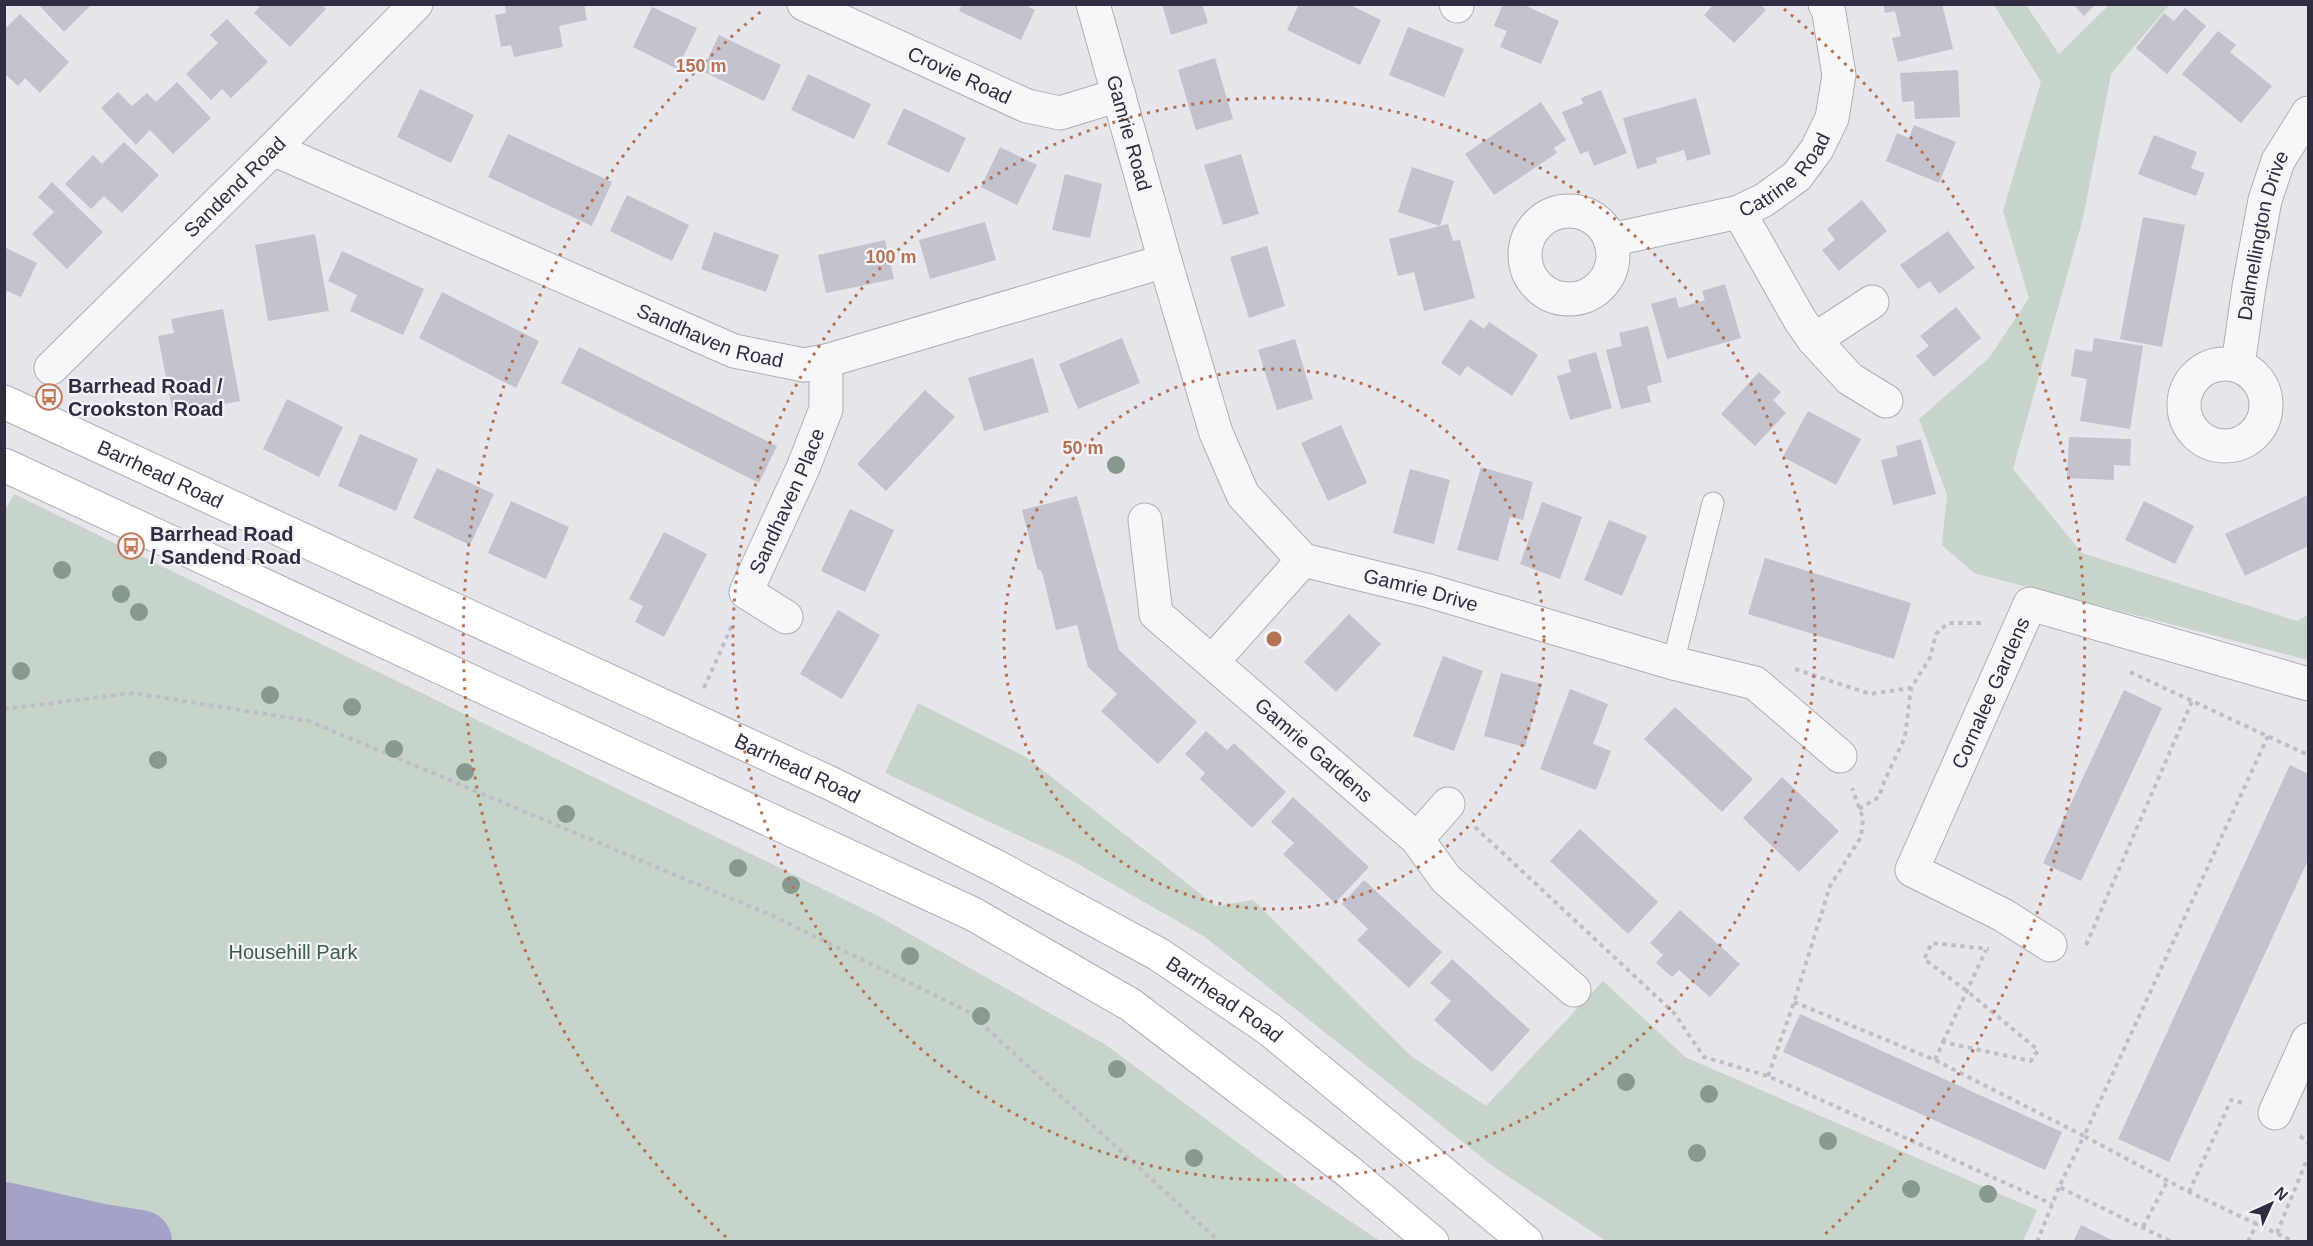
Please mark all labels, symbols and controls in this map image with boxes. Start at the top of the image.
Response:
street label: Crovie Road [904,42,1015,108]
text: 150 m [675,56,727,76]
street label: Gamrie Road [1103,73,1156,193]
street label: Catrine Road [1735,129,1834,221]
street label: Sandend Road [179,132,290,242]
street label: Dalmellington Drive [2233,146,2293,322]
text: 100 m [865,247,917,267]
street label: Sandhaven Road [634,299,785,372]
place label: Barrhead Road / Crookston Road [68,375,224,420]
bus stop icon: Barrhead Road / Crookston Road [34,382,64,412]
street label: Sandhaven Place [745,425,828,577]
street label: Barrhead Road [94,436,226,512]
text: 50 m [1062,438,1104,458]
place label: Barrhead Road / Sandend Road [150,523,301,568]
bus stop icon: Barrhead Road / Sandend Road [116,531,146,561]
street label: Gamrie Drive [1361,564,1481,616]
street label: Cornalee Gardens [1947,614,2034,772]
centre of rings [1264,629,1284,649]
street label: Gamrie Gardens [1251,693,1377,807]
street label: Barrhead Road [731,730,864,807]
park label: Househill Park [229,941,358,963]
street label: Barrhead Road [1162,952,1287,1047]
north arrow [2241,1174,2301,1234]
text: N [2271,1184,2291,1204]

